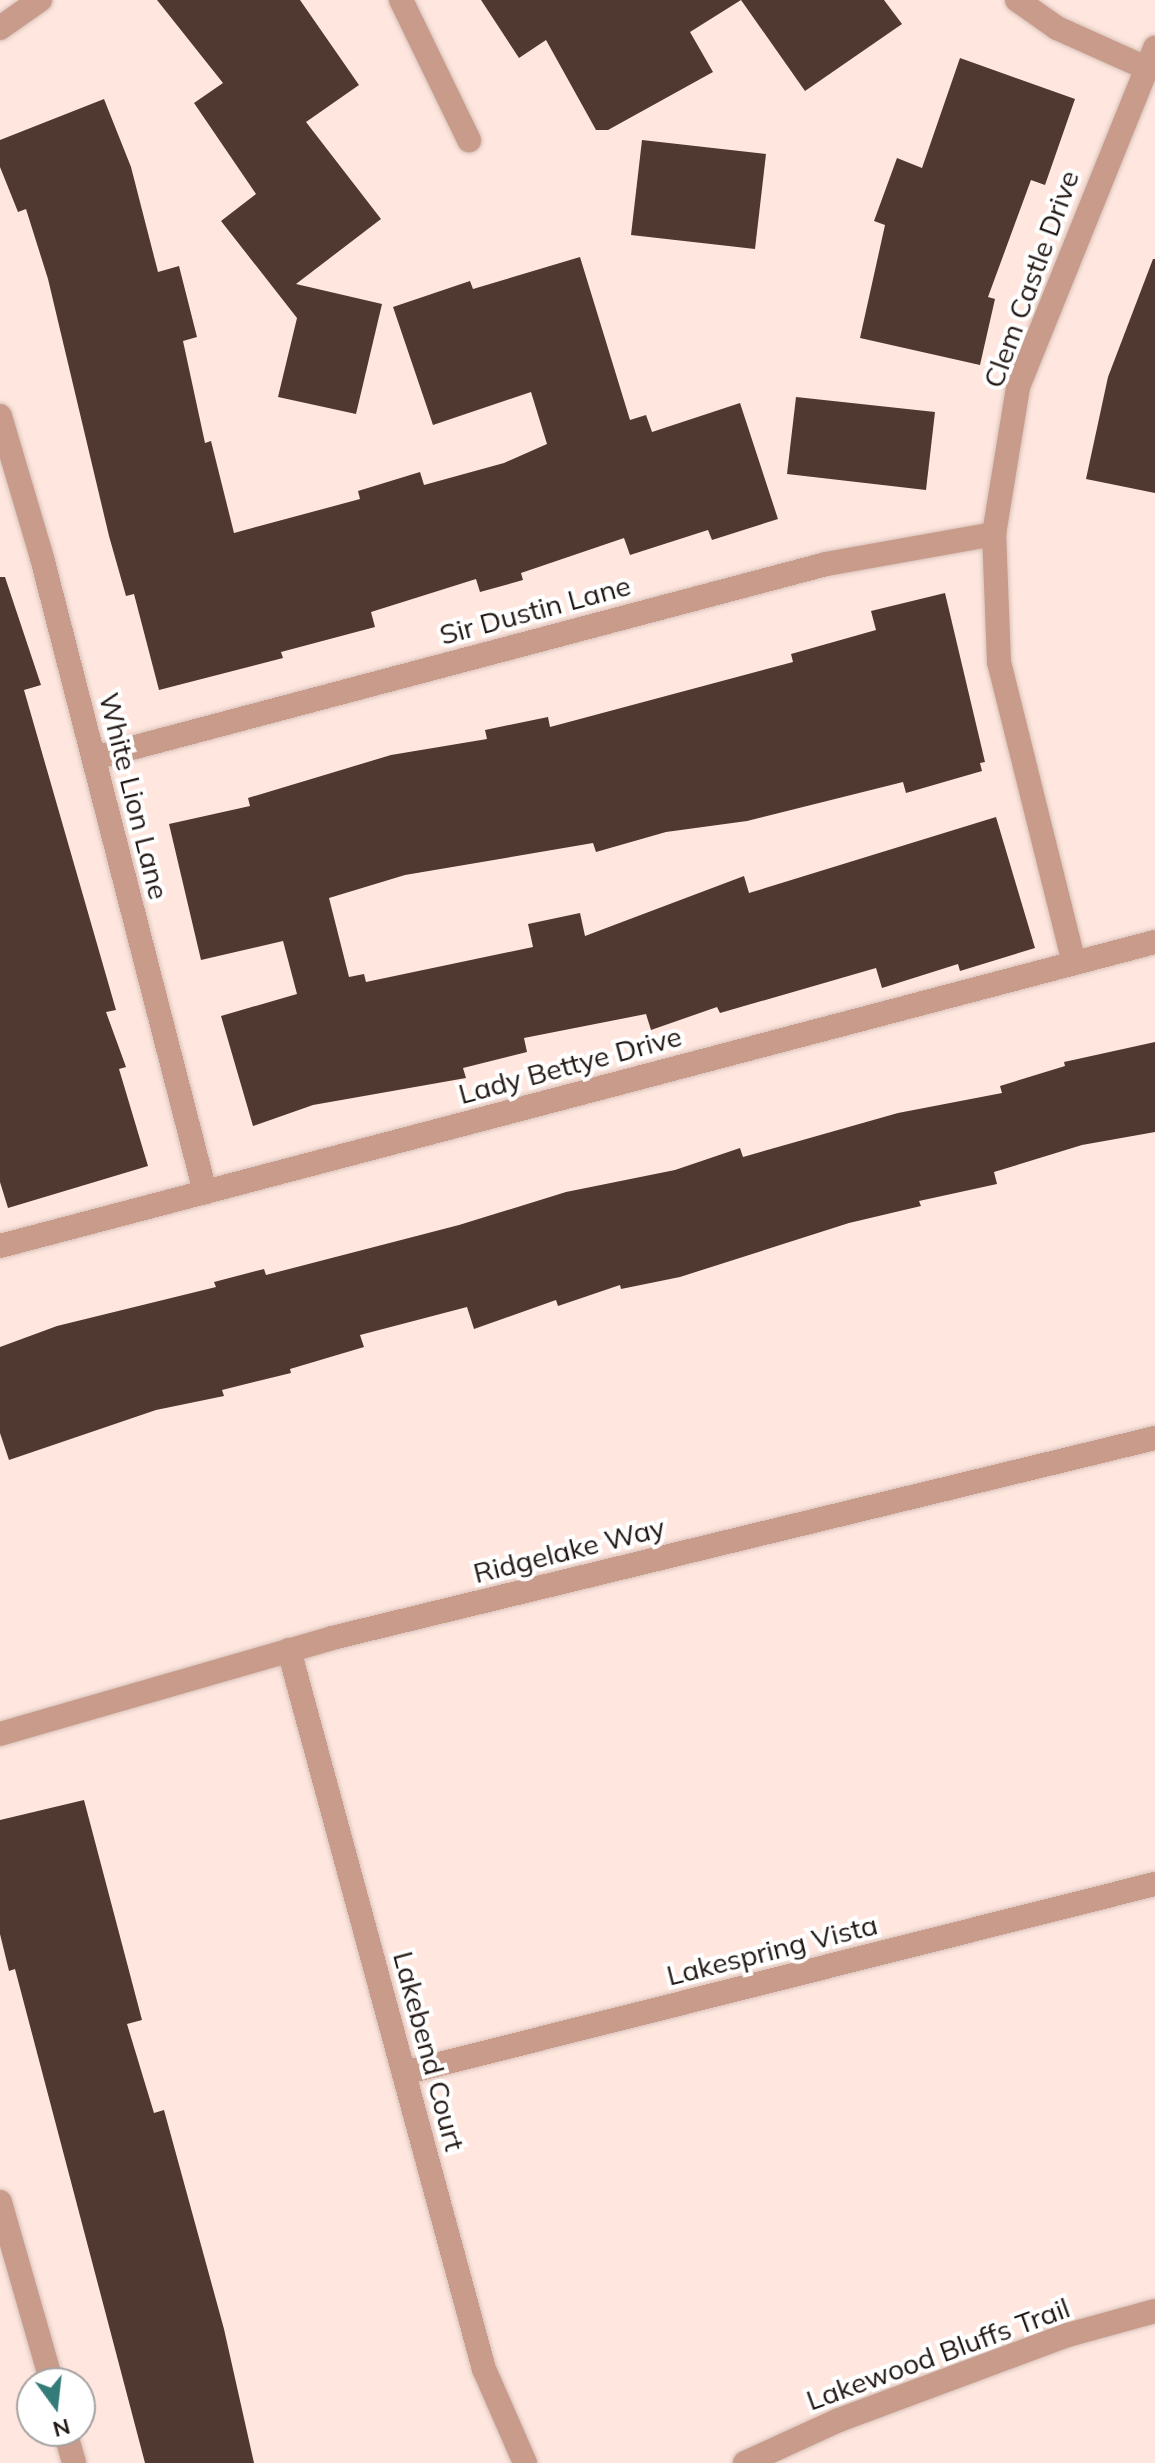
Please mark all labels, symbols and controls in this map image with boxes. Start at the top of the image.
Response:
street label: Clem Castle Drive [976,166,1086,392]
street label: Sir Dustin Lane [436,568,634,652]
street label: White Lion Lane [92,689,176,903]
street label: Lady Bettye Drive [455,1019,685,1111]
street label: Ridgelake Way [470,1510,668,1590]
street label: Lakespring Vista [663,1908,881,1992]
street label: Lakebend Court [386,1948,472,2154]
street label: Lakewood Bluffs Trail [802,2291,1074,2417]
north arrow [16,2367,96,2447]
text: N [50,2413,73,2444]

